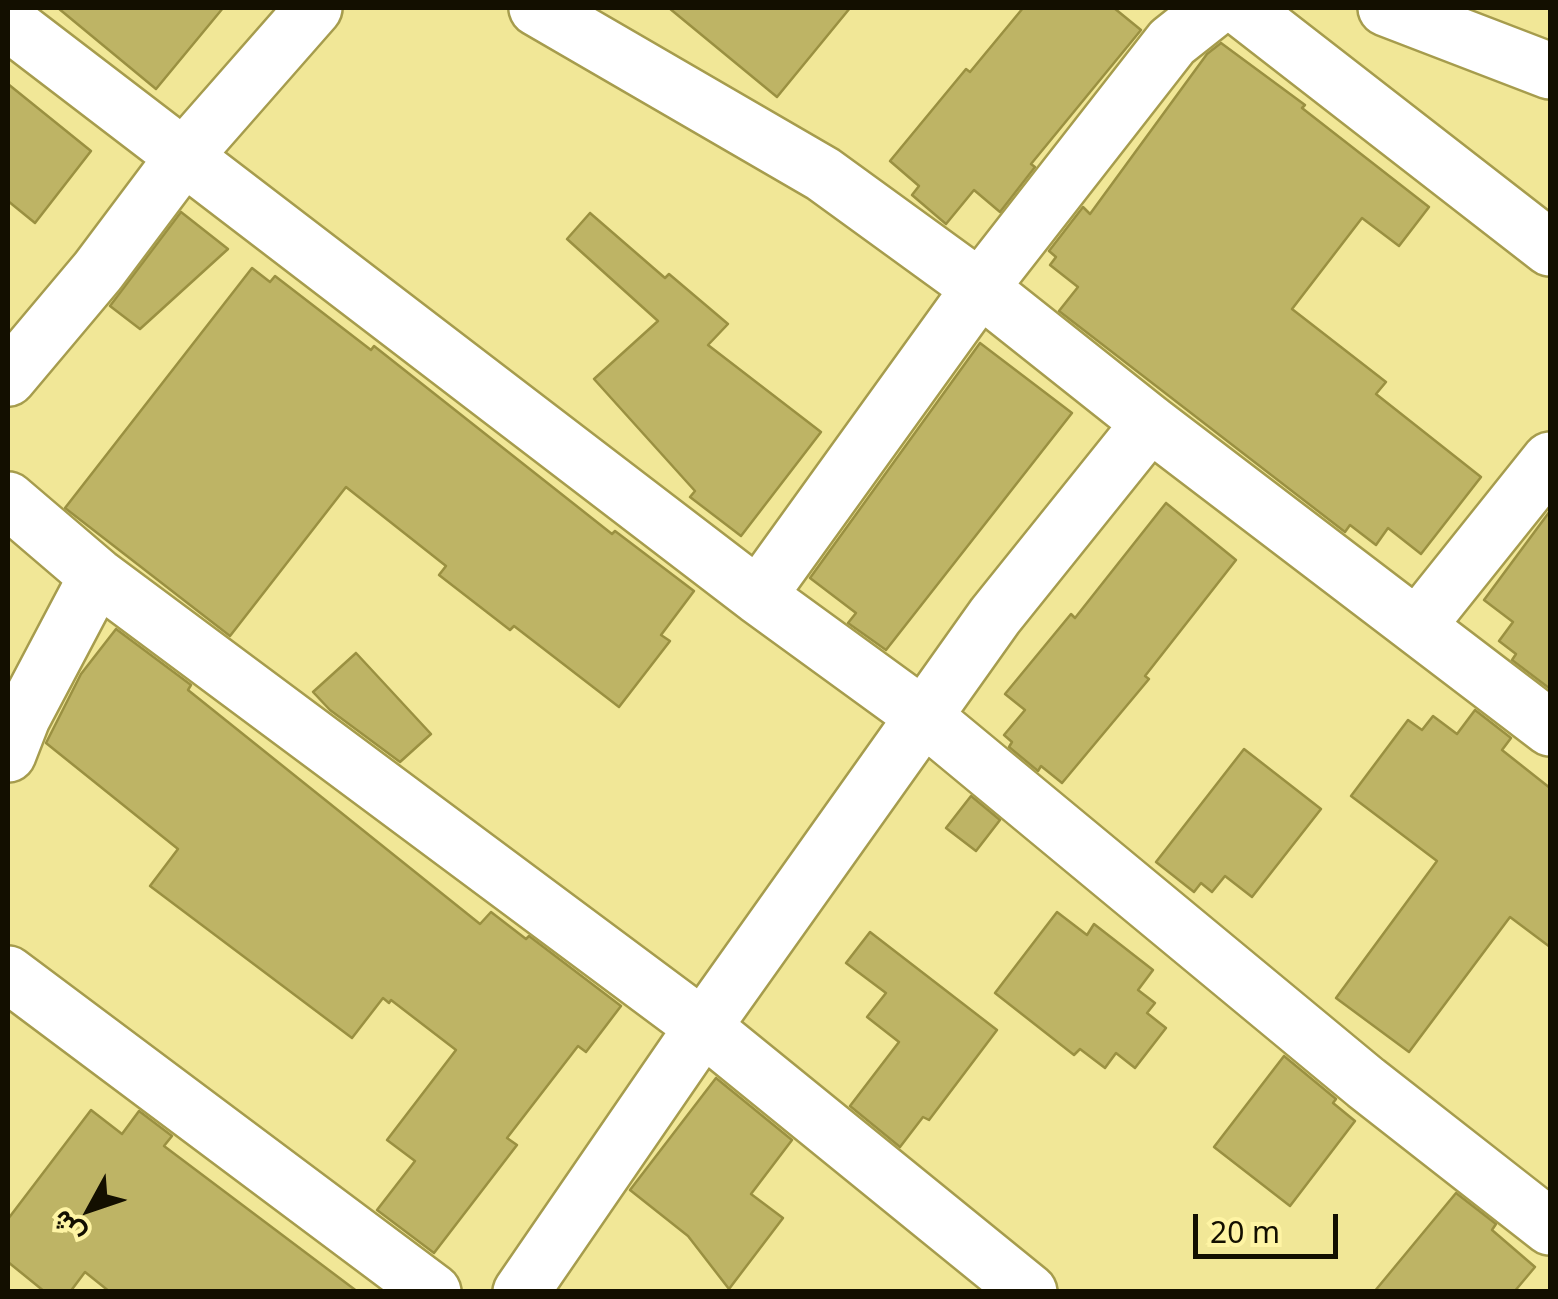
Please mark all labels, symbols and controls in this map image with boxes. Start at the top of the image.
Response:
north arrow [40,1159,140,1259]
scale bar [1198,1194,1343,1256]
text: ش [42,1203,92,1253]
text: 20 m [1210,1211,1280,1252]

